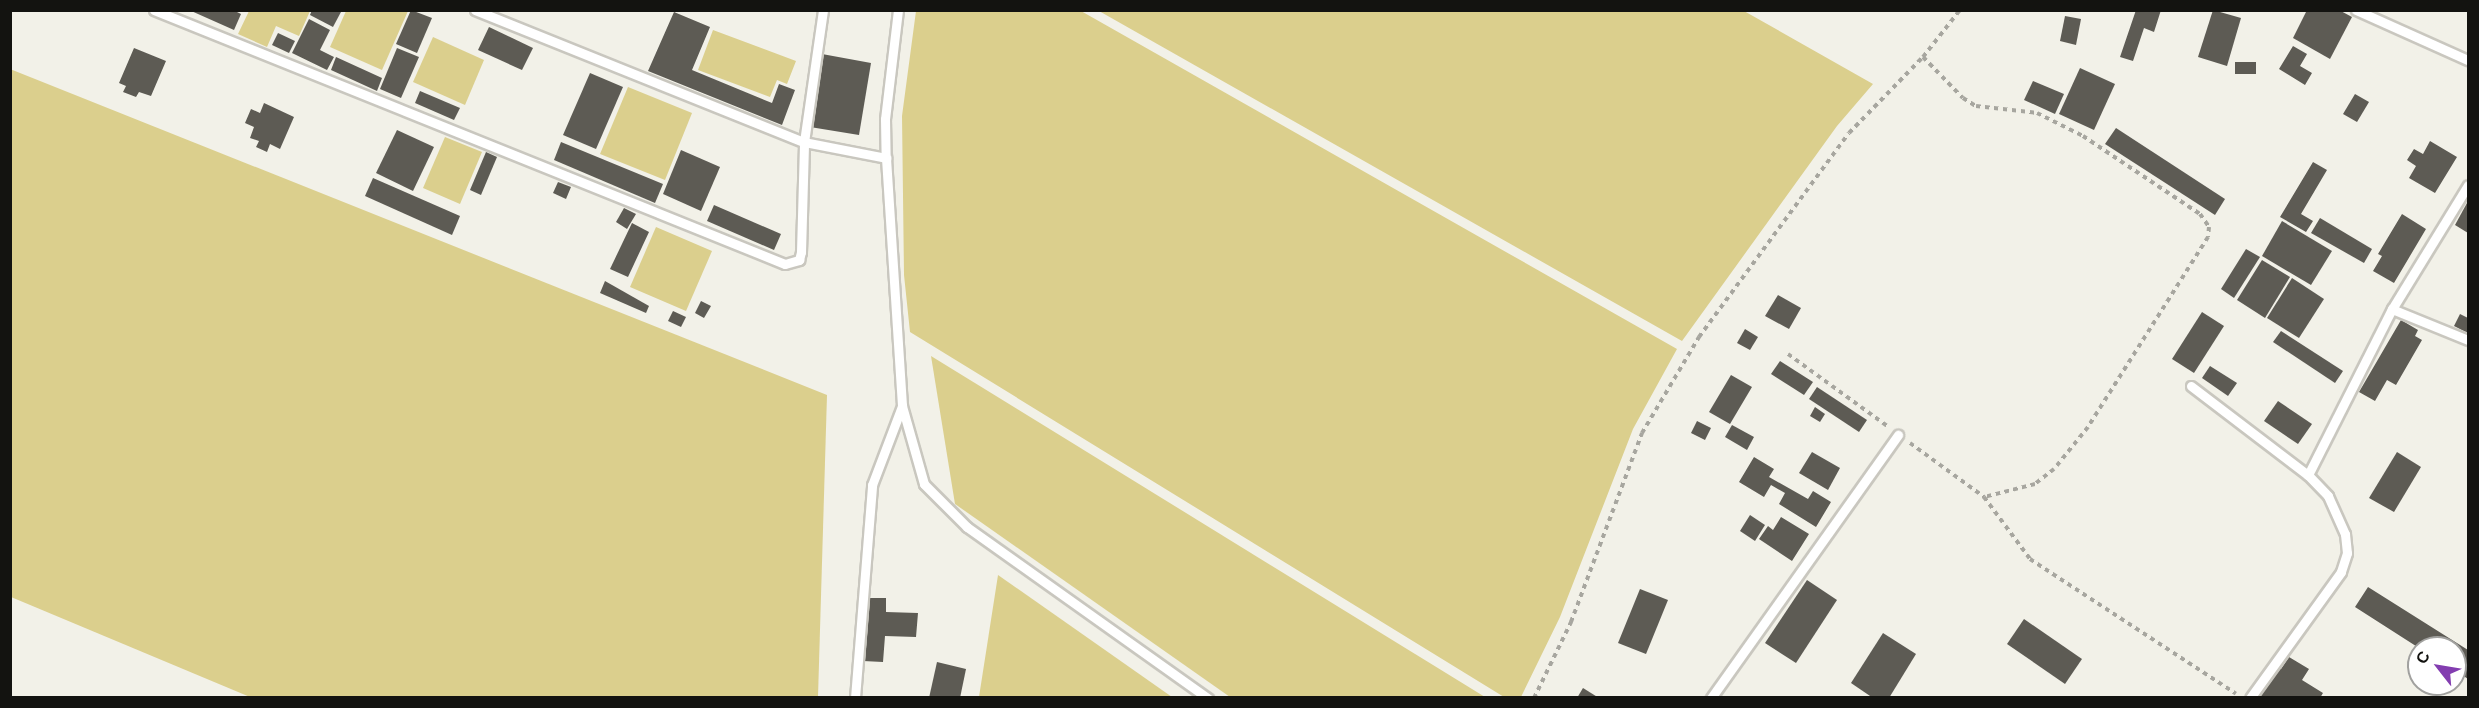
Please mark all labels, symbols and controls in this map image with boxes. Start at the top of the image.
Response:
north arrow [2407,636,2467,696]
text: С [2412,648,2434,667]

